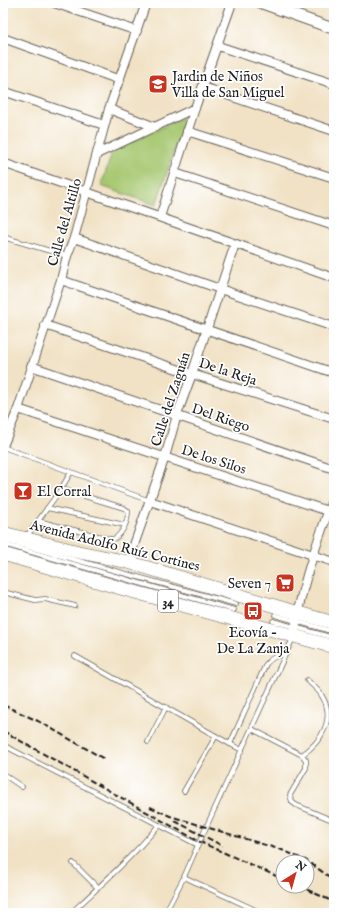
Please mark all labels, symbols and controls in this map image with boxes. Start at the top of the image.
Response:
place label: Jardin de Niños Villa de San Miguel [170,68,285,102]
school or university icon: Jardin de Niños Villa de San Miguel [147,73,169,95]
street label: Calle del Altillo [44,176,86,268]
street label: Calle del Zaguán [147,349,195,449]
street label: De la Reja [196,354,260,390]
street label: Del Riego [189,400,253,436]
street label: De los Silos [179,441,248,479]
bar icon: El Corral [12,480,34,502]
place label: El Corral [37,483,91,501]
street label: Avenida Adolfo Ruíz Cortines [27,516,202,576]
supermarket icon: Seven 7 [274,572,296,594]
place label: Seven 7 [228,575,271,593]
road number: 34 [158,590,178,612]
bus stop icon: Ecovía - De La Zanja [242,600,264,622]
place label: Ecovía - De La Zanja [217,624,290,658]
north arrow [275,854,315,894]
text: N [292,858,309,876]

